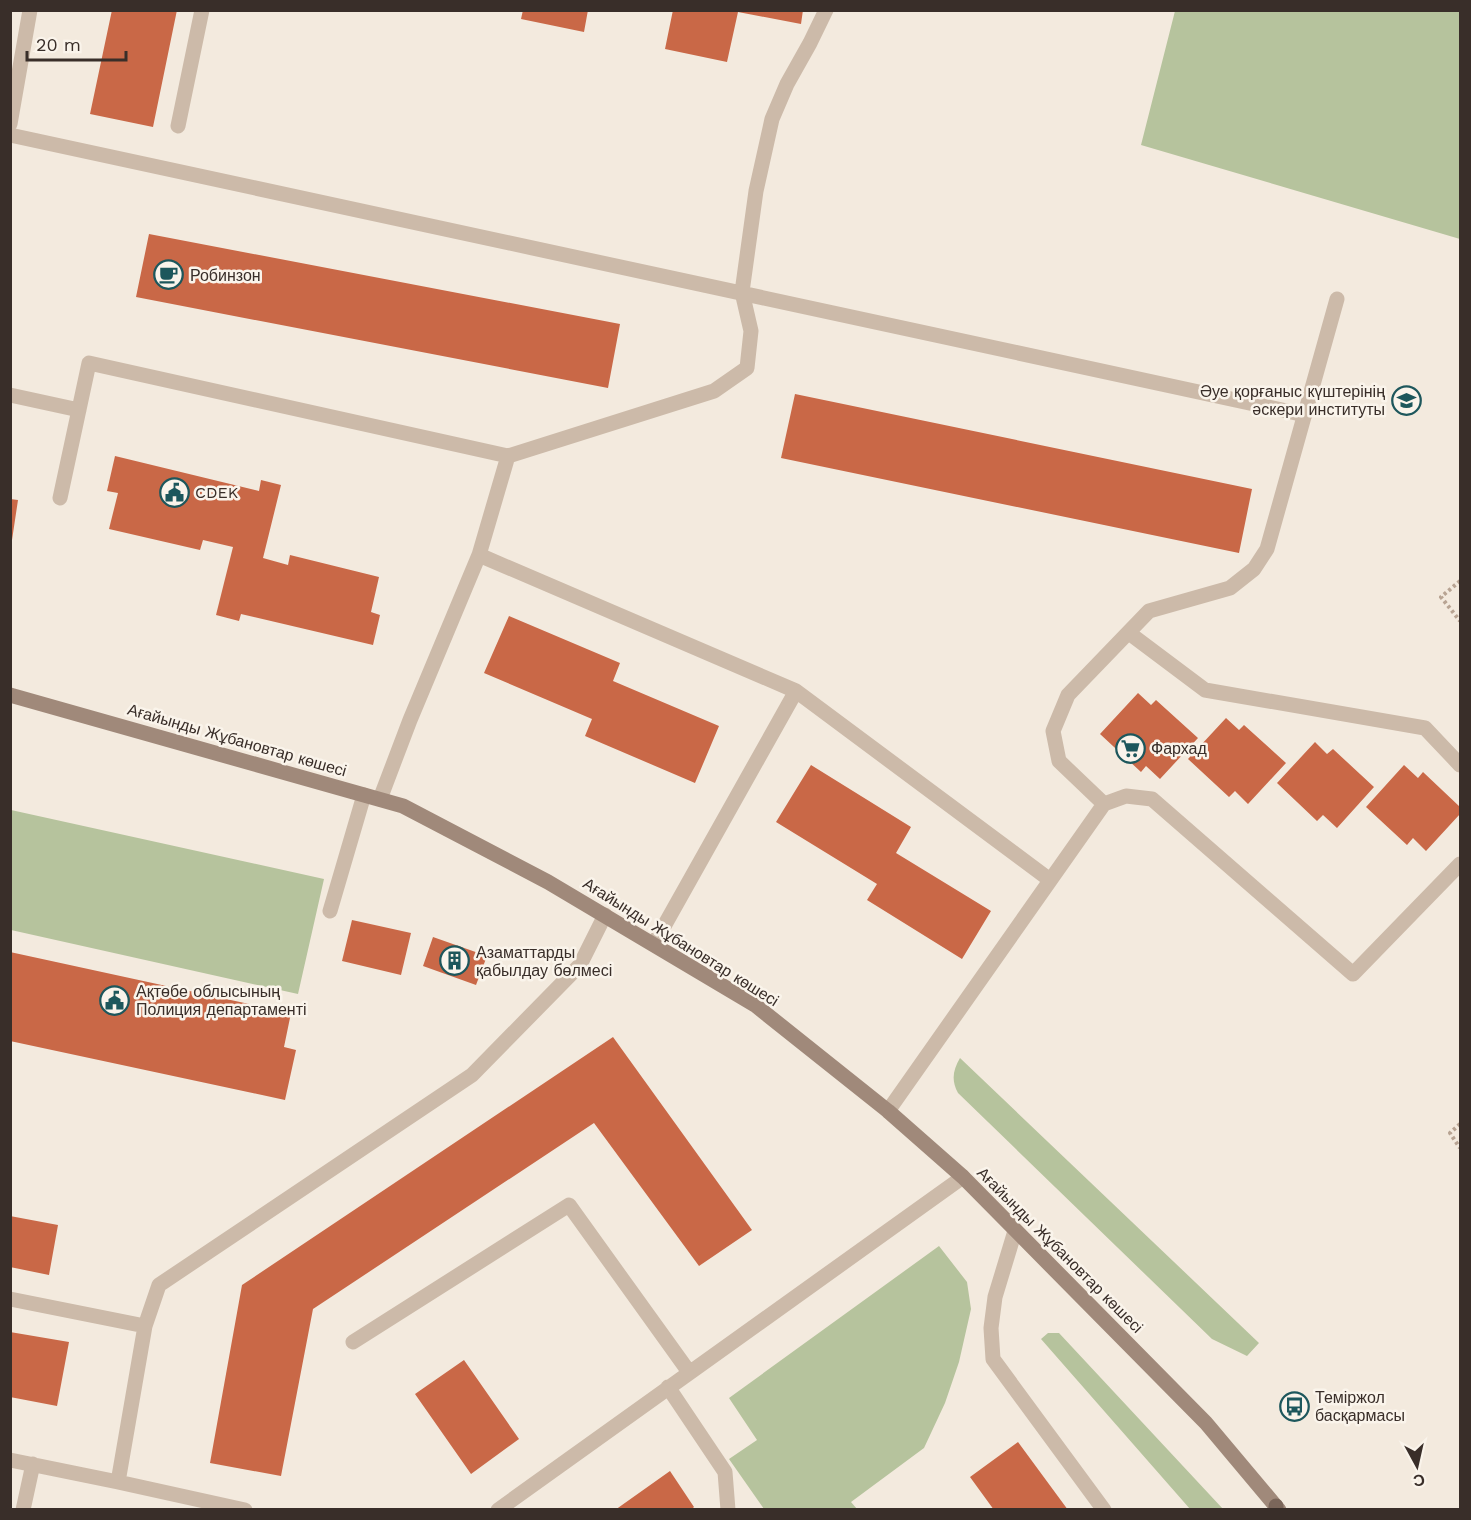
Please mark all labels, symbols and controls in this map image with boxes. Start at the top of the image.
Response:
scale bar [27,24,126,62]
text: 20 m [36,34,81,55]
cafe icon: Робинзон [153,259,185,291]
place label: Робинзон [190,266,261,285]
place label: Әуе қорғаныс күштерінің әскери институты [1200,382,1385,419]
school or university icon: Әуе қорғаныс күштерінің әскери институты [1390,384,1422,416]
public building icon: CDEK [158,476,190,508]
place label: CDEK [195,483,239,502]
street label: Ағайынды Жұбановтар көшесі [125,700,349,780]
supermarket icon: Фархад [1114,732,1146,764]
place label: Фархад [1151,739,1208,758]
street label: Ағайынды Жұбановтар көшесі [580,874,782,1010]
place label: Азаматтарды қабылдау бөлмесі [476,943,612,980]
building icon: Азаматтарды қабылдау бөлмесі [439,945,471,977]
place label: Ақтөбе облысының Полиция департаменті [136,982,307,1019]
public building icon: Ақтөбе облысының Полиция департаменті [99,984,131,1016]
street label: Ағайынды Жұбановтар көшесі [973,1163,1147,1337]
place label: Теміржол басқармасы [1315,1388,1405,1425]
bus stop icon: Теміржол басқармасы [1278,1390,1310,1422]
north arrow [1387,1436,1447,1496]
text: С [1412,1470,1426,1491]

